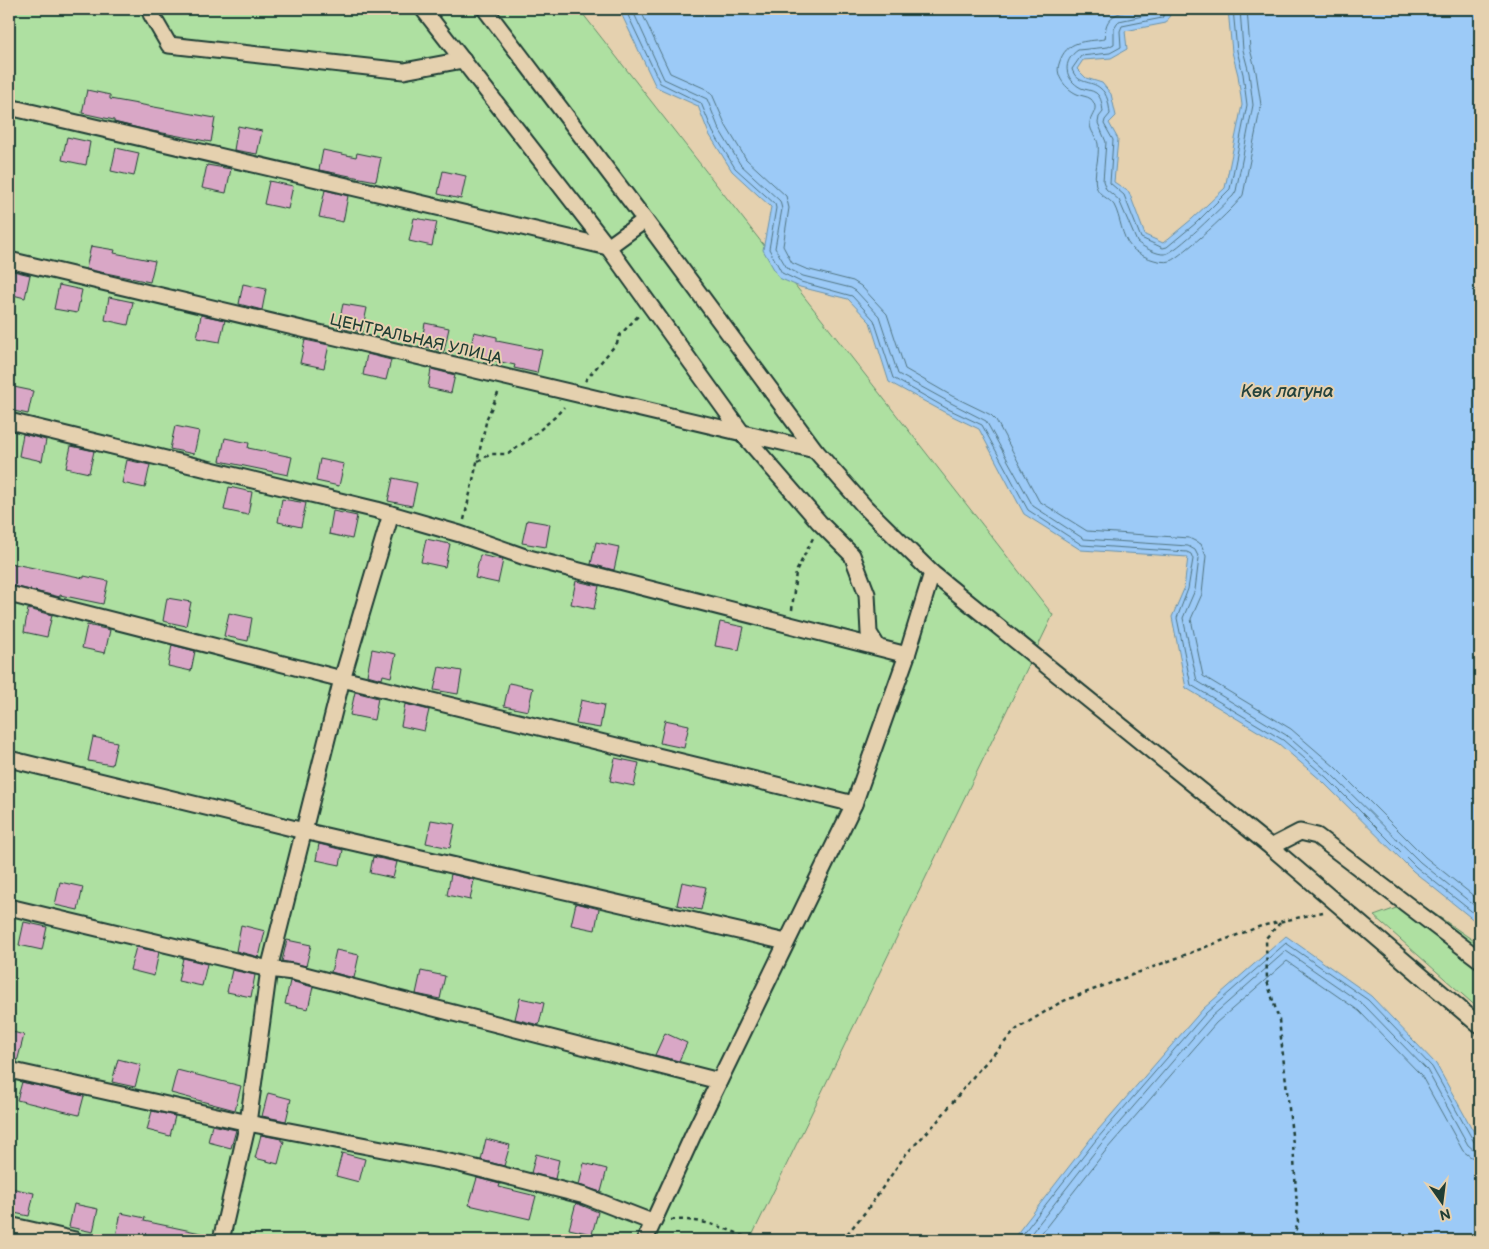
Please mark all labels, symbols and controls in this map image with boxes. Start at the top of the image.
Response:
street label: ЦЕНТРАЛЬНАЯ УЛИЦА [328,310,504,369]
water label: Көк лагуна [1240,381,1334,402]
north arrow [1416,1176,1466,1226]
text: N [1438,1205,1452,1224]

